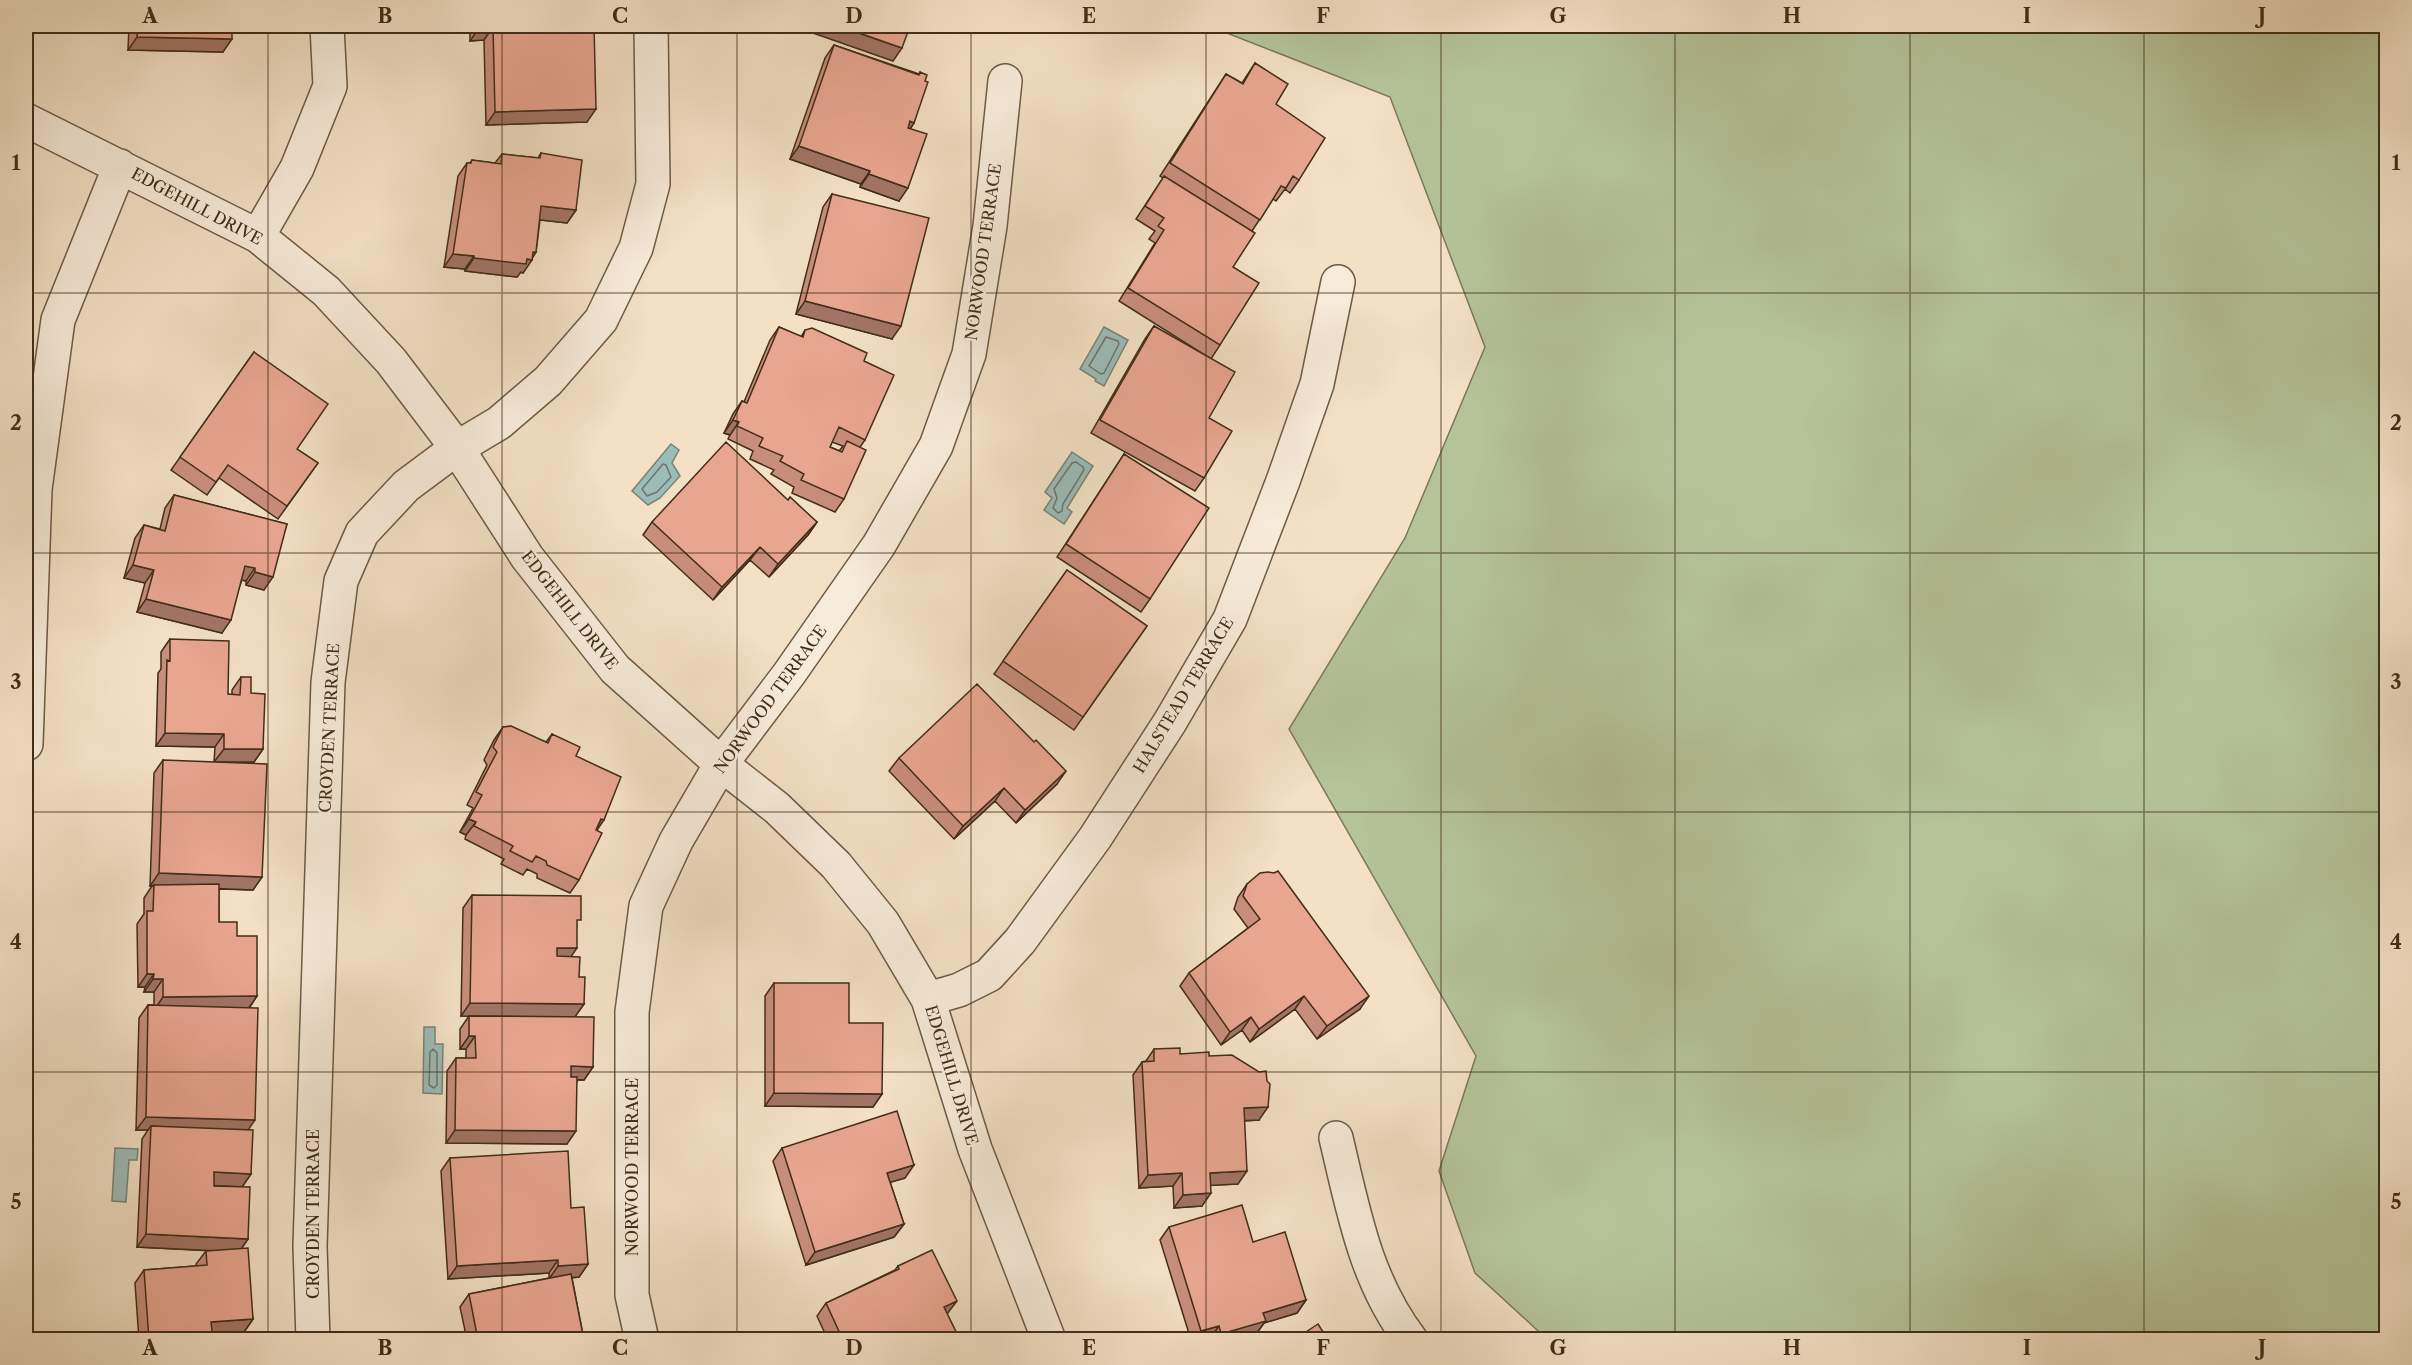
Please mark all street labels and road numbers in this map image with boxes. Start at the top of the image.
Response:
street label: NORWOOD TERRACE [961,162,1005,342]
street label: EDGEHILL DRIVE [128,163,266,249]
street label: EDGEHILL DRIVE [517,546,623,674]
street label: HALSTEAD TERRACE [1128,613,1238,777]
street label: NORWOOD TERRACE [709,621,831,777]
street label: CROYDEN TERRACE [315,643,343,813]
street label: EDGEHILL DRIVE [921,1002,983,1148]
street label: NORWOOD TERRACE [622,1078,642,1256]
street label: CROYDEN TERRACE [303,1129,323,1299]

